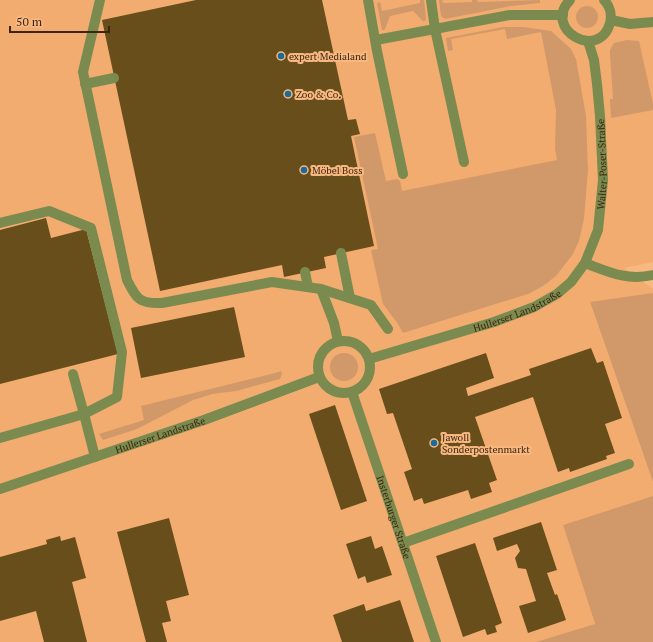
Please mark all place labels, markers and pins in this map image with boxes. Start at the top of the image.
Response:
place label: expert Medialand [289,50,367,63]
marker: expert Medialand [276,51,286,61]
place label: Zoo & Co. [296,88,341,101]
marker: Zoo & Co. [283,89,293,99]
place label: Möbel Boss [312,164,362,177]
marker: Möbel Boss [299,165,309,175]
place label: Jawoll Sonderpostenmarkt [442,431,530,456]
marker: Jawoll Sonderpostenmarkt [429,438,439,448]

